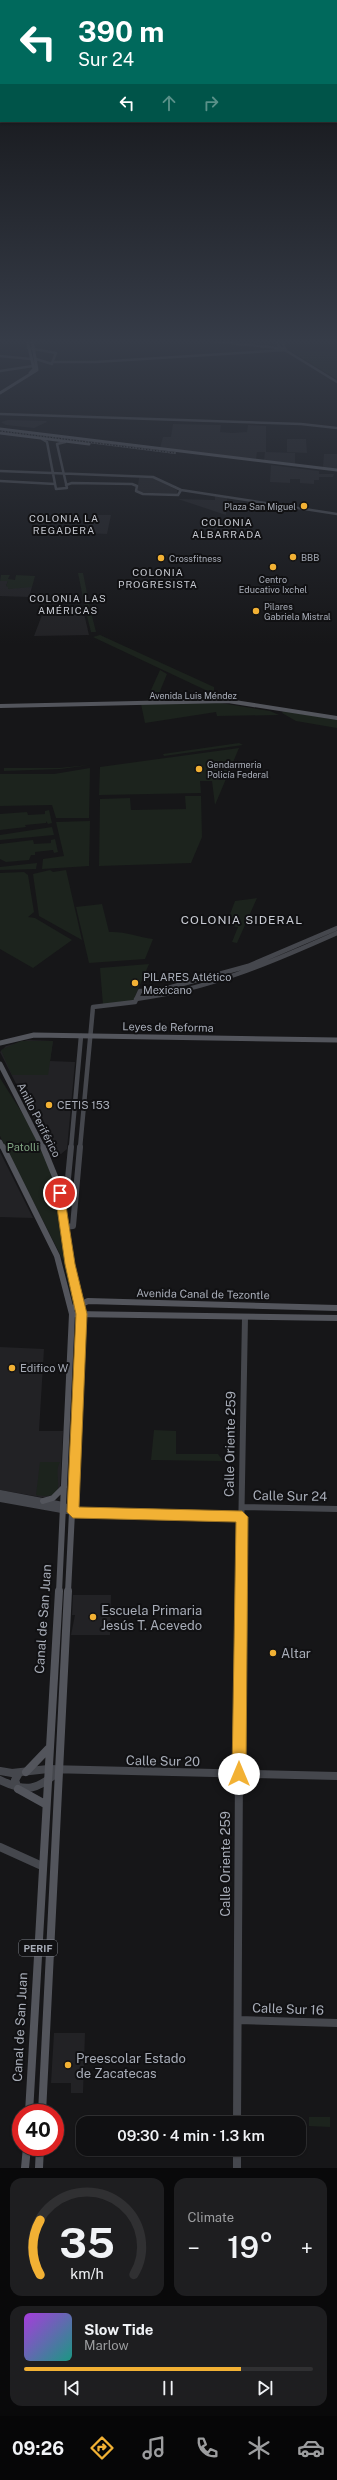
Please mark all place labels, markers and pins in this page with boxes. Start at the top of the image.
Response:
place label: Plaza San Miguel [224,501,296,512]
marker: Plaza San Miguel [299,501,309,511]
marker: BBB [288,552,298,562]
place label: BBB [301,552,319,563]
marker: Crossfitness [156,553,166,563]
place label: Crossfitness [169,553,222,564]
marker: Centro Educativo Ixchel [268,562,278,572]
place label: Centro Educativo Ixchel [239,574,307,595]
place label: Pilares Gabriela Mistral [264,601,331,622]
marker: Pilares Gabriela Mistral [251,606,261,616]
place label: Gendarmeria Policía Federal [207,759,269,780]
marker: Gendarmeria Policía Federal [194,764,204,774]
place label: PILARES Atlético Mexicano [143,971,231,996]
marker: PILARES Atlético Mexicano [130,978,140,988]
place label: CETIS 153 [57,1099,110,1111]
marker: CETIS 153 [44,1100,54,1110]
pin [43,1176,77,1210]
place label: Edifico W [20,1362,69,1374]
marker: Edifico W [7,1363,17,1373]
place label: Escuela Primaria Jesús T. Acevedo [101,1603,202,1633]
marker: Escuela Primaria Jesús T. Acevedo [88,1612,98,1622]
place label: Altar [281,1646,311,1661]
marker: Altar [268,1648,278,1658]
place label: Preescolar Estado de Zacatecas [76,2051,186,2081]
marker: Preescolar Estado de Zacatecas [63,2060,73,2070]

